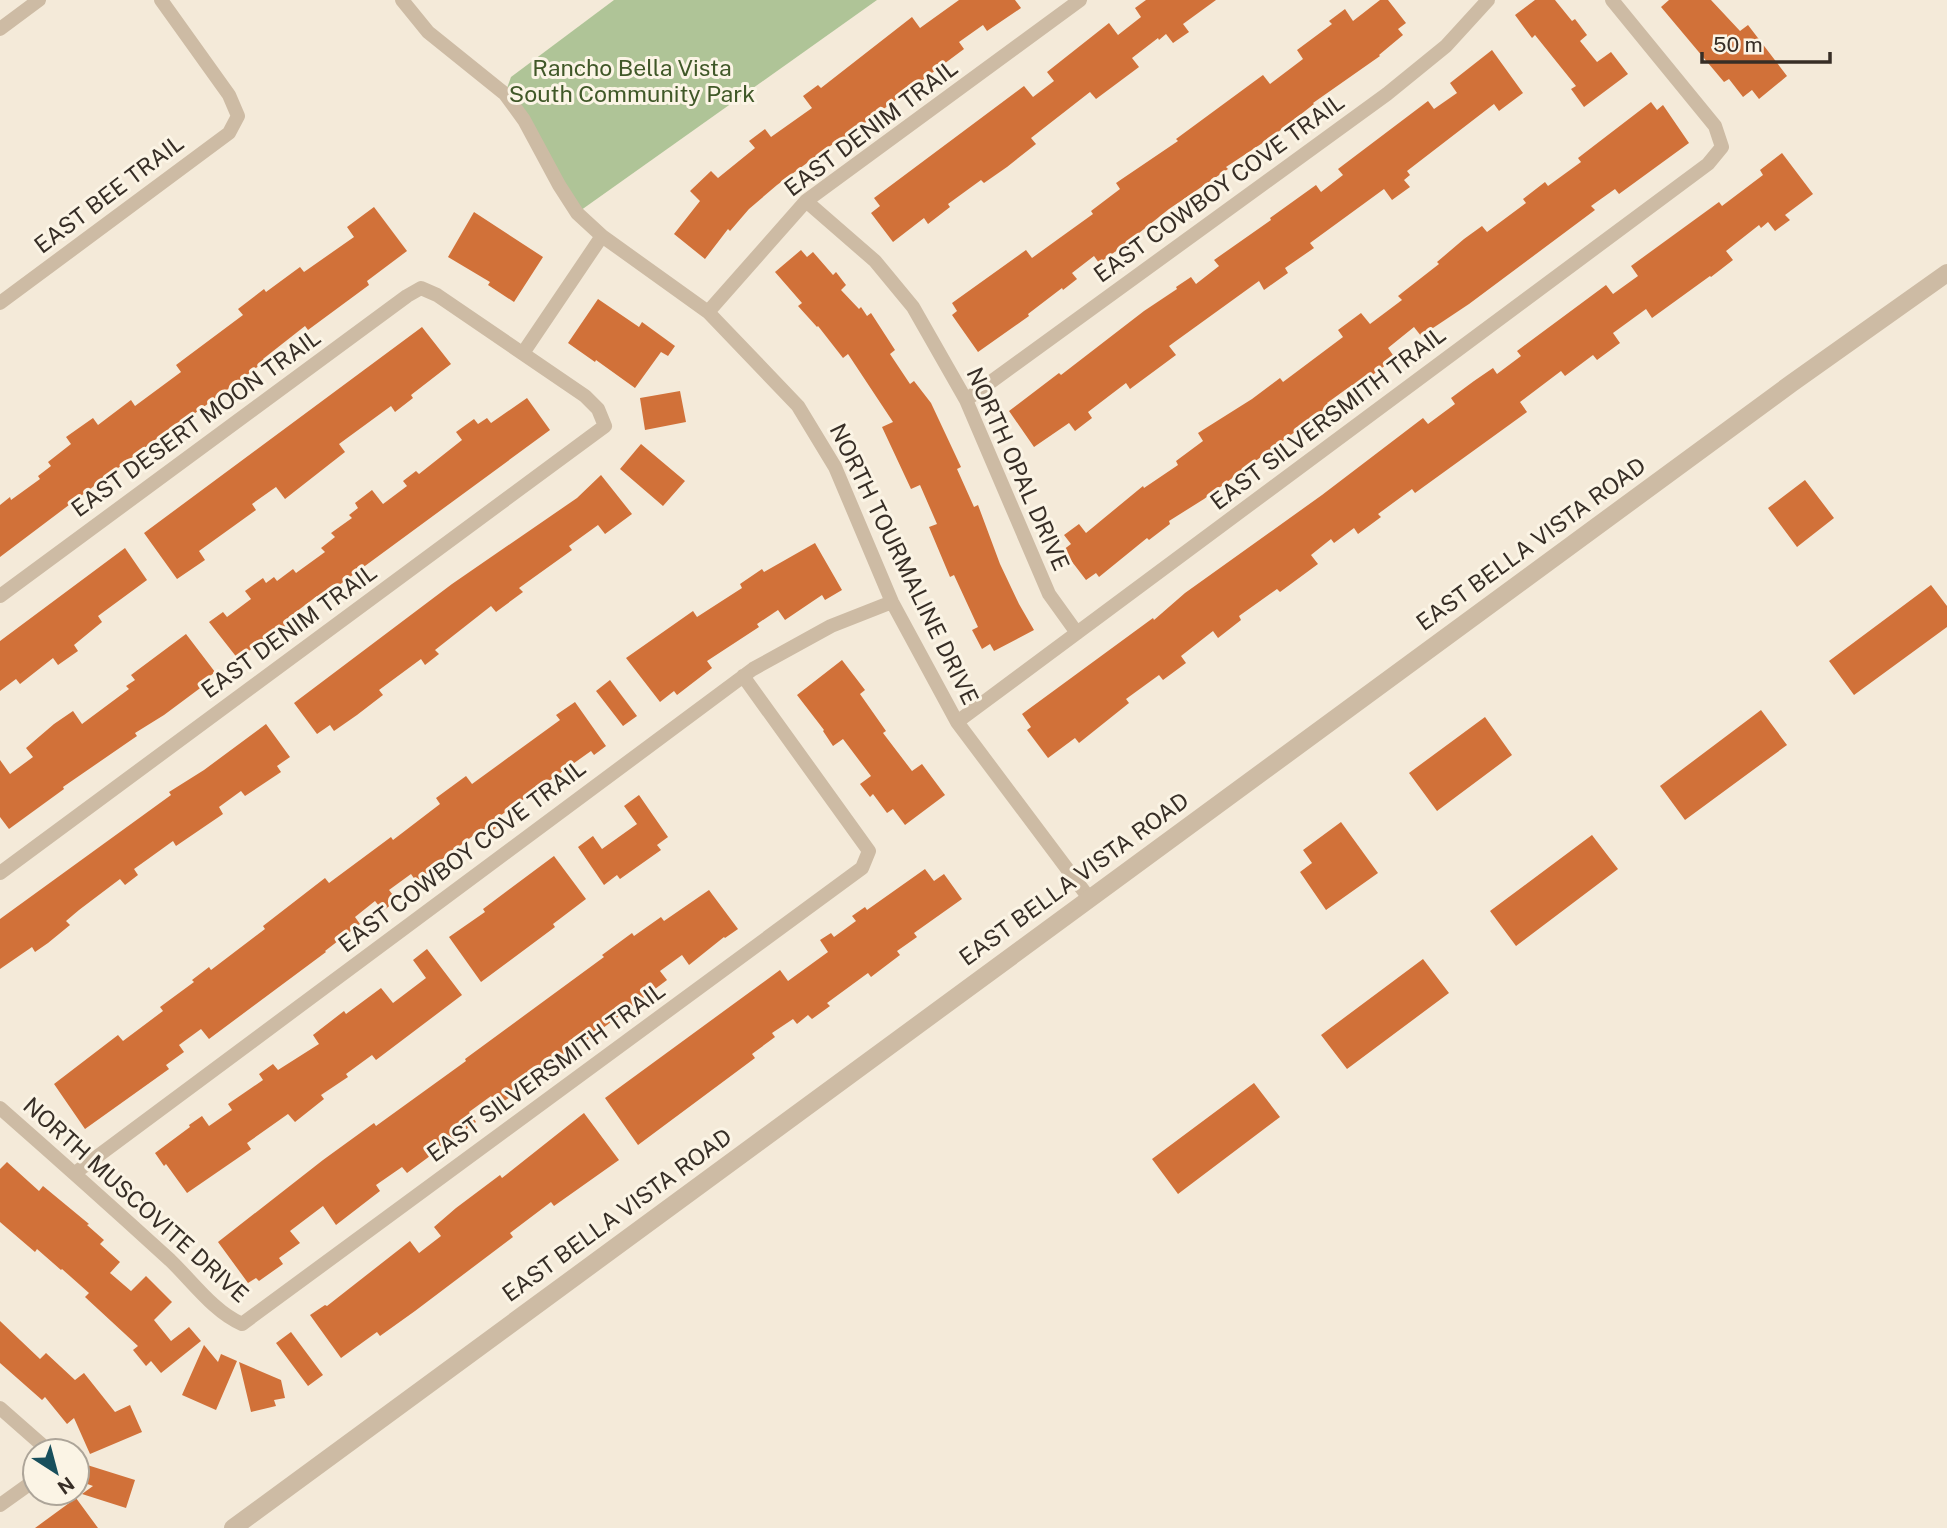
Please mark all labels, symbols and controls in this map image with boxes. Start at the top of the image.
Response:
scale bar [1702,21,1830,65]
text: 50 m [1713,32,1763,57]
park label: Rancho Bella Vista South Community Park [509,54,755,107]
street label: EAST DENIM TRAIL [779,54,963,202]
street label: EAST COWBOY COVE TRAIL [1088,88,1349,287]
street label: EAST BEE TRAIL [29,129,189,258]
street label: EAST SILVERSMITH TRAIL [1205,320,1451,515]
street label: EAST DESERT MOON TRAIL [66,323,326,522]
street label: NORTH OPAL DRIVE [961,363,1075,575]
street label: NORTH TOURMALINE DRIVE [824,419,984,709]
street label: EAST BELLA VISTA ROAD [1411,451,1651,636]
street label: EAST DENIM TRAIL [196,558,382,703]
street label: EAST COWBOY COVE TRAIL [333,754,591,957]
street label: EAST BELLA VISTA ROAD [954,786,1194,971]
street label: EAST SILVERSMITH TRAIL [421,976,670,1167]
street label: NORTH MUSCOVITE DRIVE [18,1091,254,1308]
street label: EAST BELLA VISTA ROAD [497,1122,737,1307]
north arrow [21,1437,91,1507]
text: N [54,1472,78,1499]

